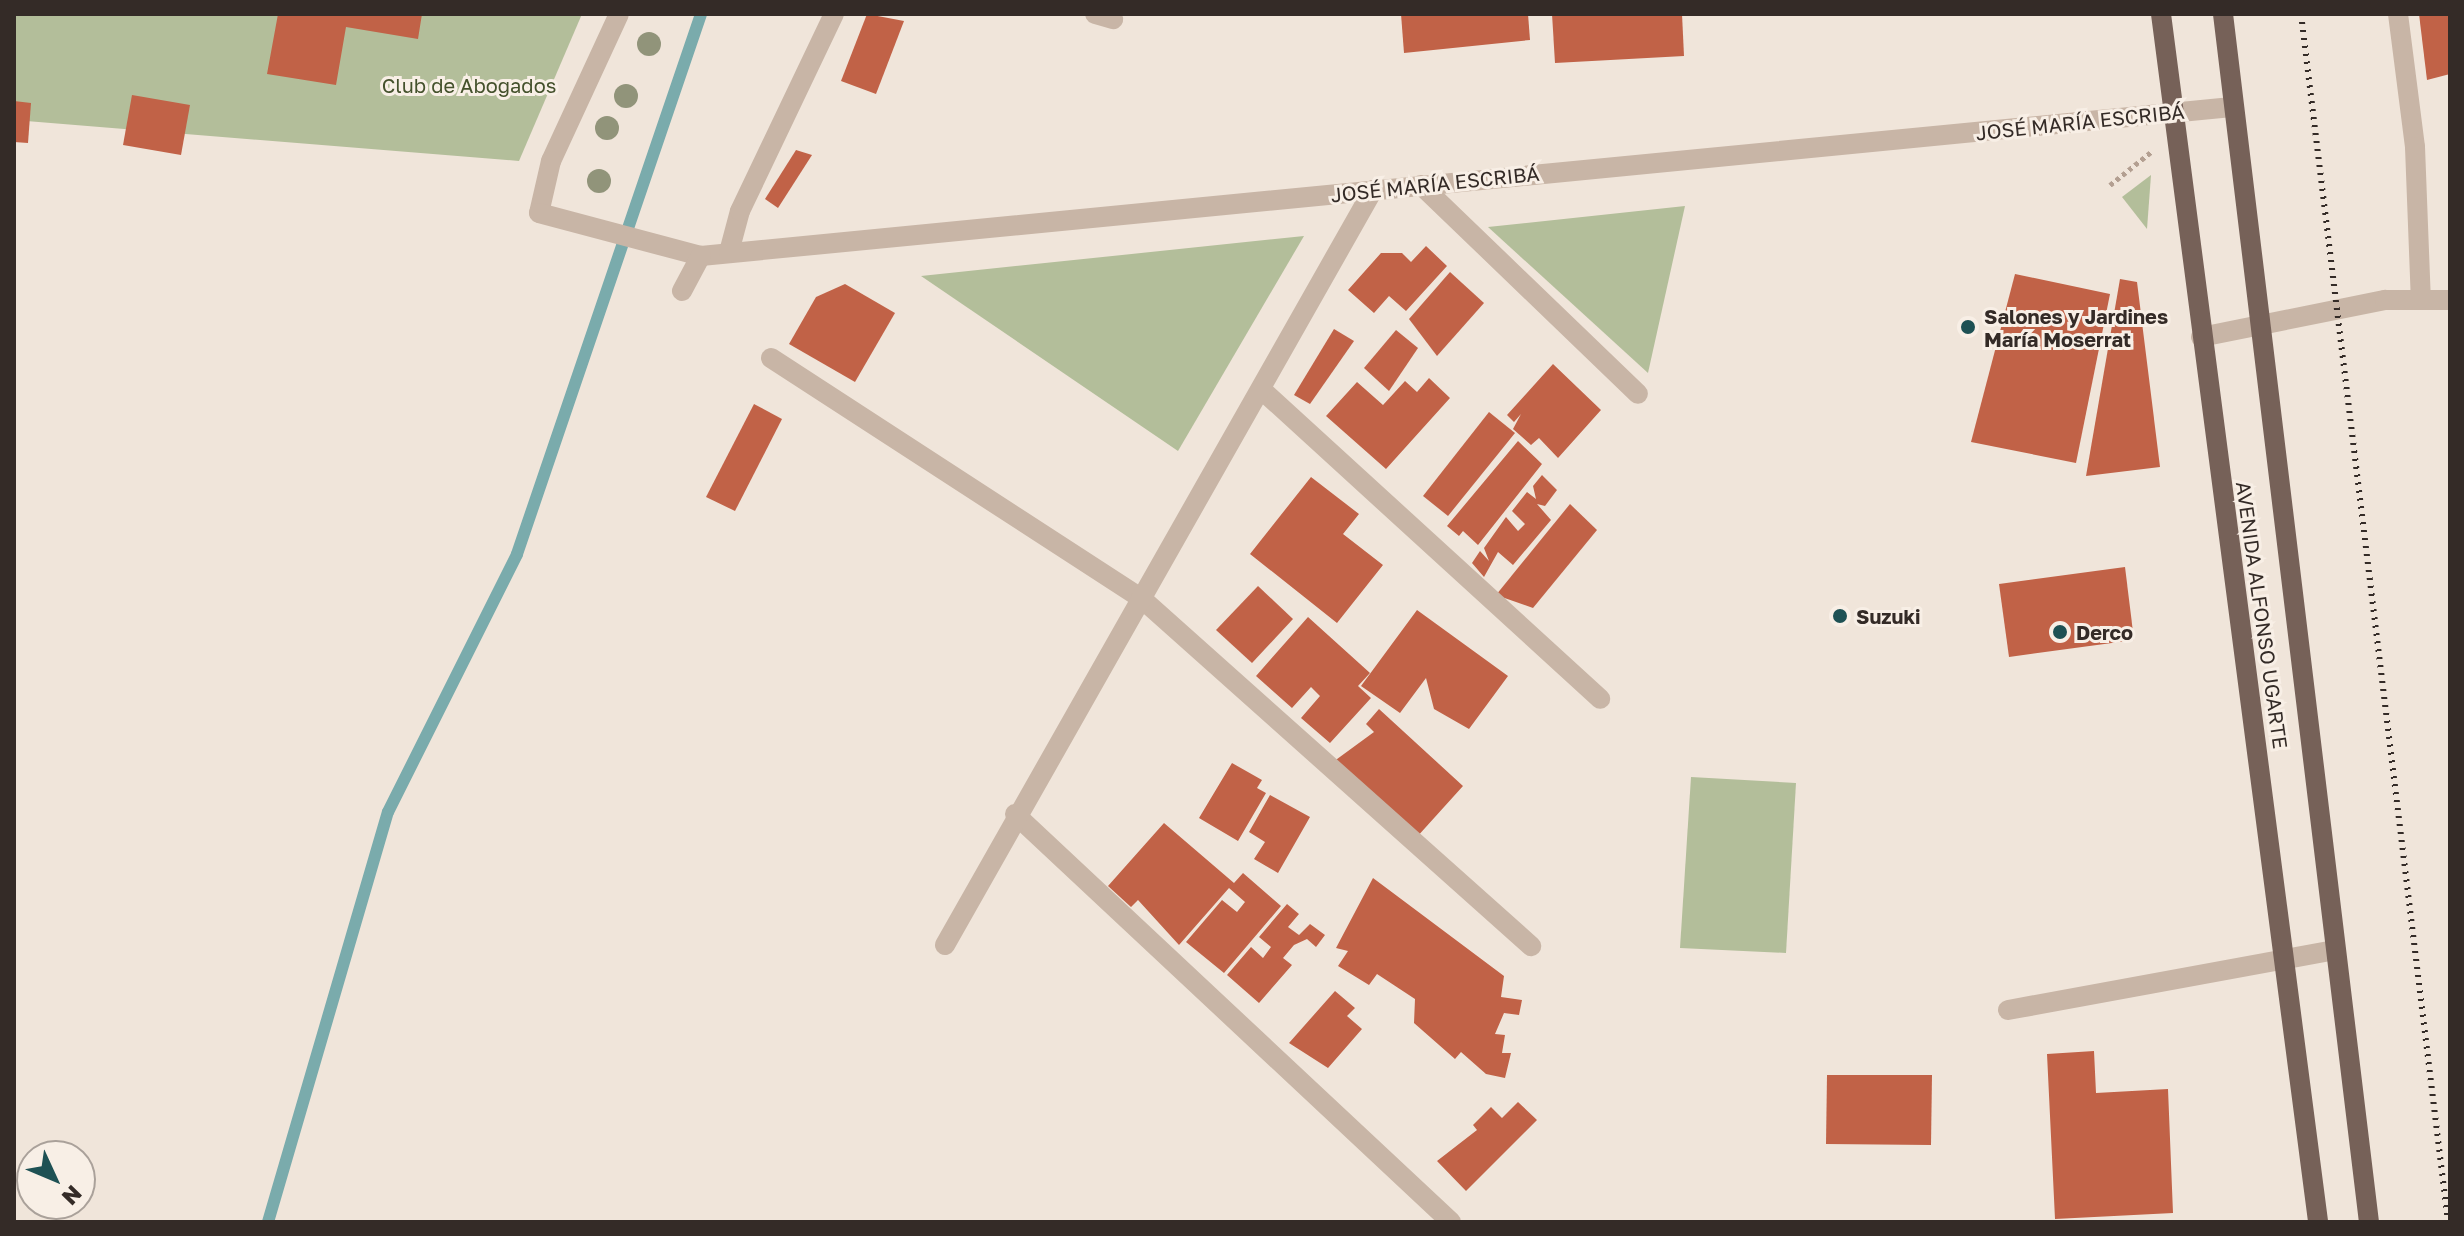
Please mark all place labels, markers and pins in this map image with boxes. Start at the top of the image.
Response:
place label: Salones y Jardines María Moserrat [1984,304,2168,351]
marker: Salones y Jardines María Moserrat [1959,318,1977,336]
place label: Suzuki [1856,604,1920,628]
marker: Suzuki [1831,607,1849,625]
place label: Derco [2076,620,2133,644]
marker: Derco [2051,623,2069,641]

